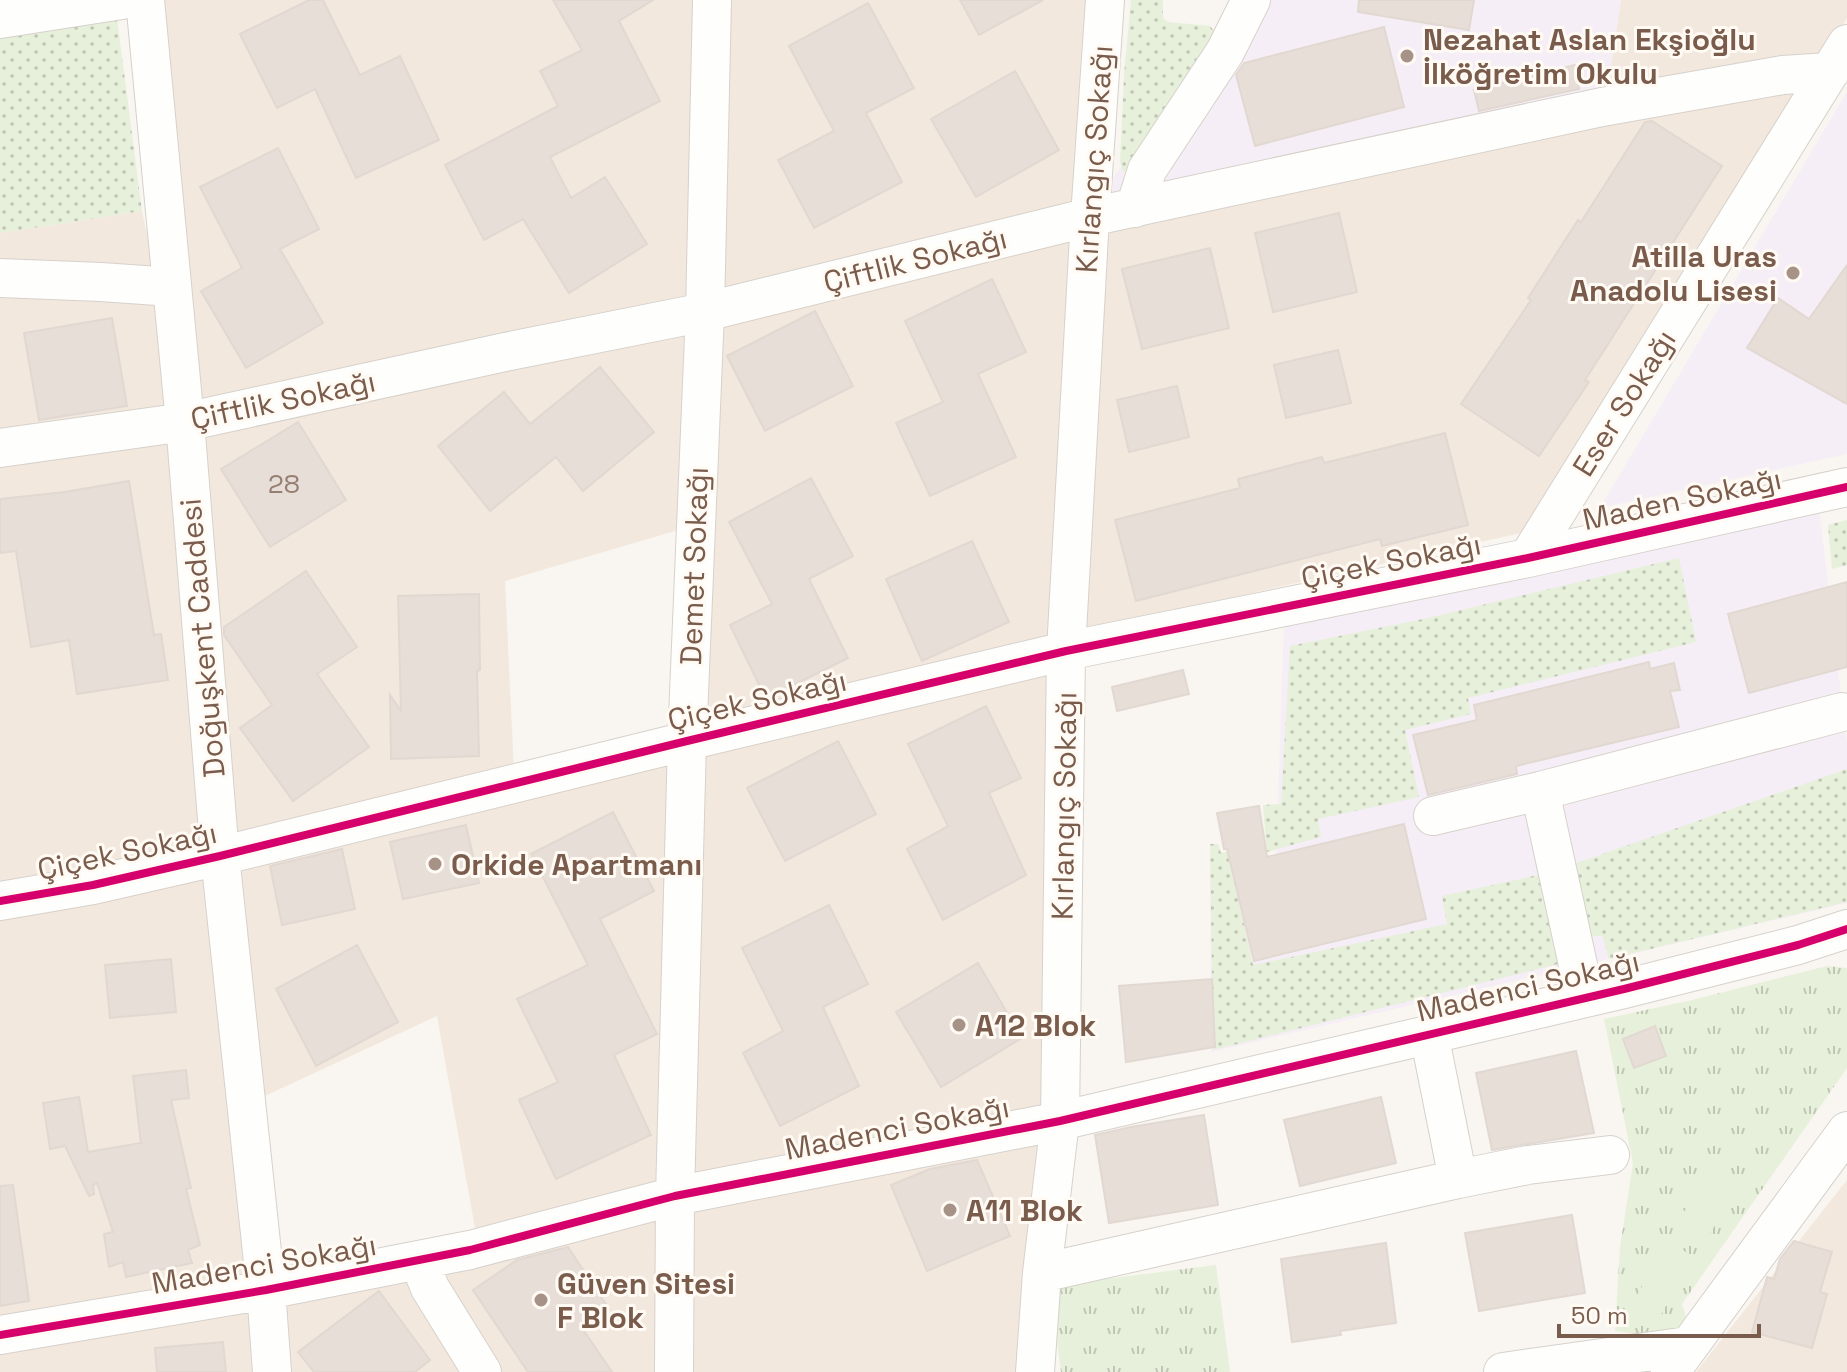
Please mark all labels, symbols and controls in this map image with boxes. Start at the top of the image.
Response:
place label: Nezahat Aslan Ekşioğlu İlköğretim Okulu [1423,20,1756,93]
street label: Kırlangıç Sokağı [1067,44,1121,274]
marker: Nezahat Aslan Ekşioğlu İlköğretim Okulu [1398,47,1416,65]
street label: Çiftlik Sokağı [819,218,1011,302]
place label: Atilla Uras Anadolu Lisesi [1570,237,1777,310]
marker: Atilla Uras Anadolu Lisesi [1784,264,1802,282]
street label: Eser Sokağı [1564,322,1684,484]
street label: Çiftlik Sokağı [187,361,379,439]
street label: Maden Sokağı [1579,459,1785,539]
street label: Demet Sokağı [671,466,717,666]
house number: 28 [268,467,300,501]
street label: Doğuşkent Caddesi [170,497,234,779]
street label: Çiçek Sokağı [1298,524,1484,598]
street label: Çiçek Sokağı [664,660,850,740]
street label: Kırlangıç Sokağı [1043,691,1085,921]
street label: Çiçek Sokağı [34,813,220,889]
place label: Orkide Apartmanı [451,845,702,884]
marker: Orkide Apartmanı [426,855,444,873]
street label: Madenci Sokağı [1413,941,1643,1031]
place label: A12 Blok [975,1006,1096,1045]
marker: A12 Blok [950,1016,968,1034]
street label: Madenci Sokağı [782,1087,1012,1169]
place label: A11 Blok [966,1191,1083,1230]
marker: A11 Blok [941,1201,959,1219]
street label: Madenci Sokağı [149,1225,379,1303]
place label: Güven Sitesi F Blok [557,1264,735,1337]
scale bar [1559,1288,1759,1338]
marker: Güven Sitesi F Blok [532,1291,550,1309]
text: 50 m [1571,1300,1628,1331]

